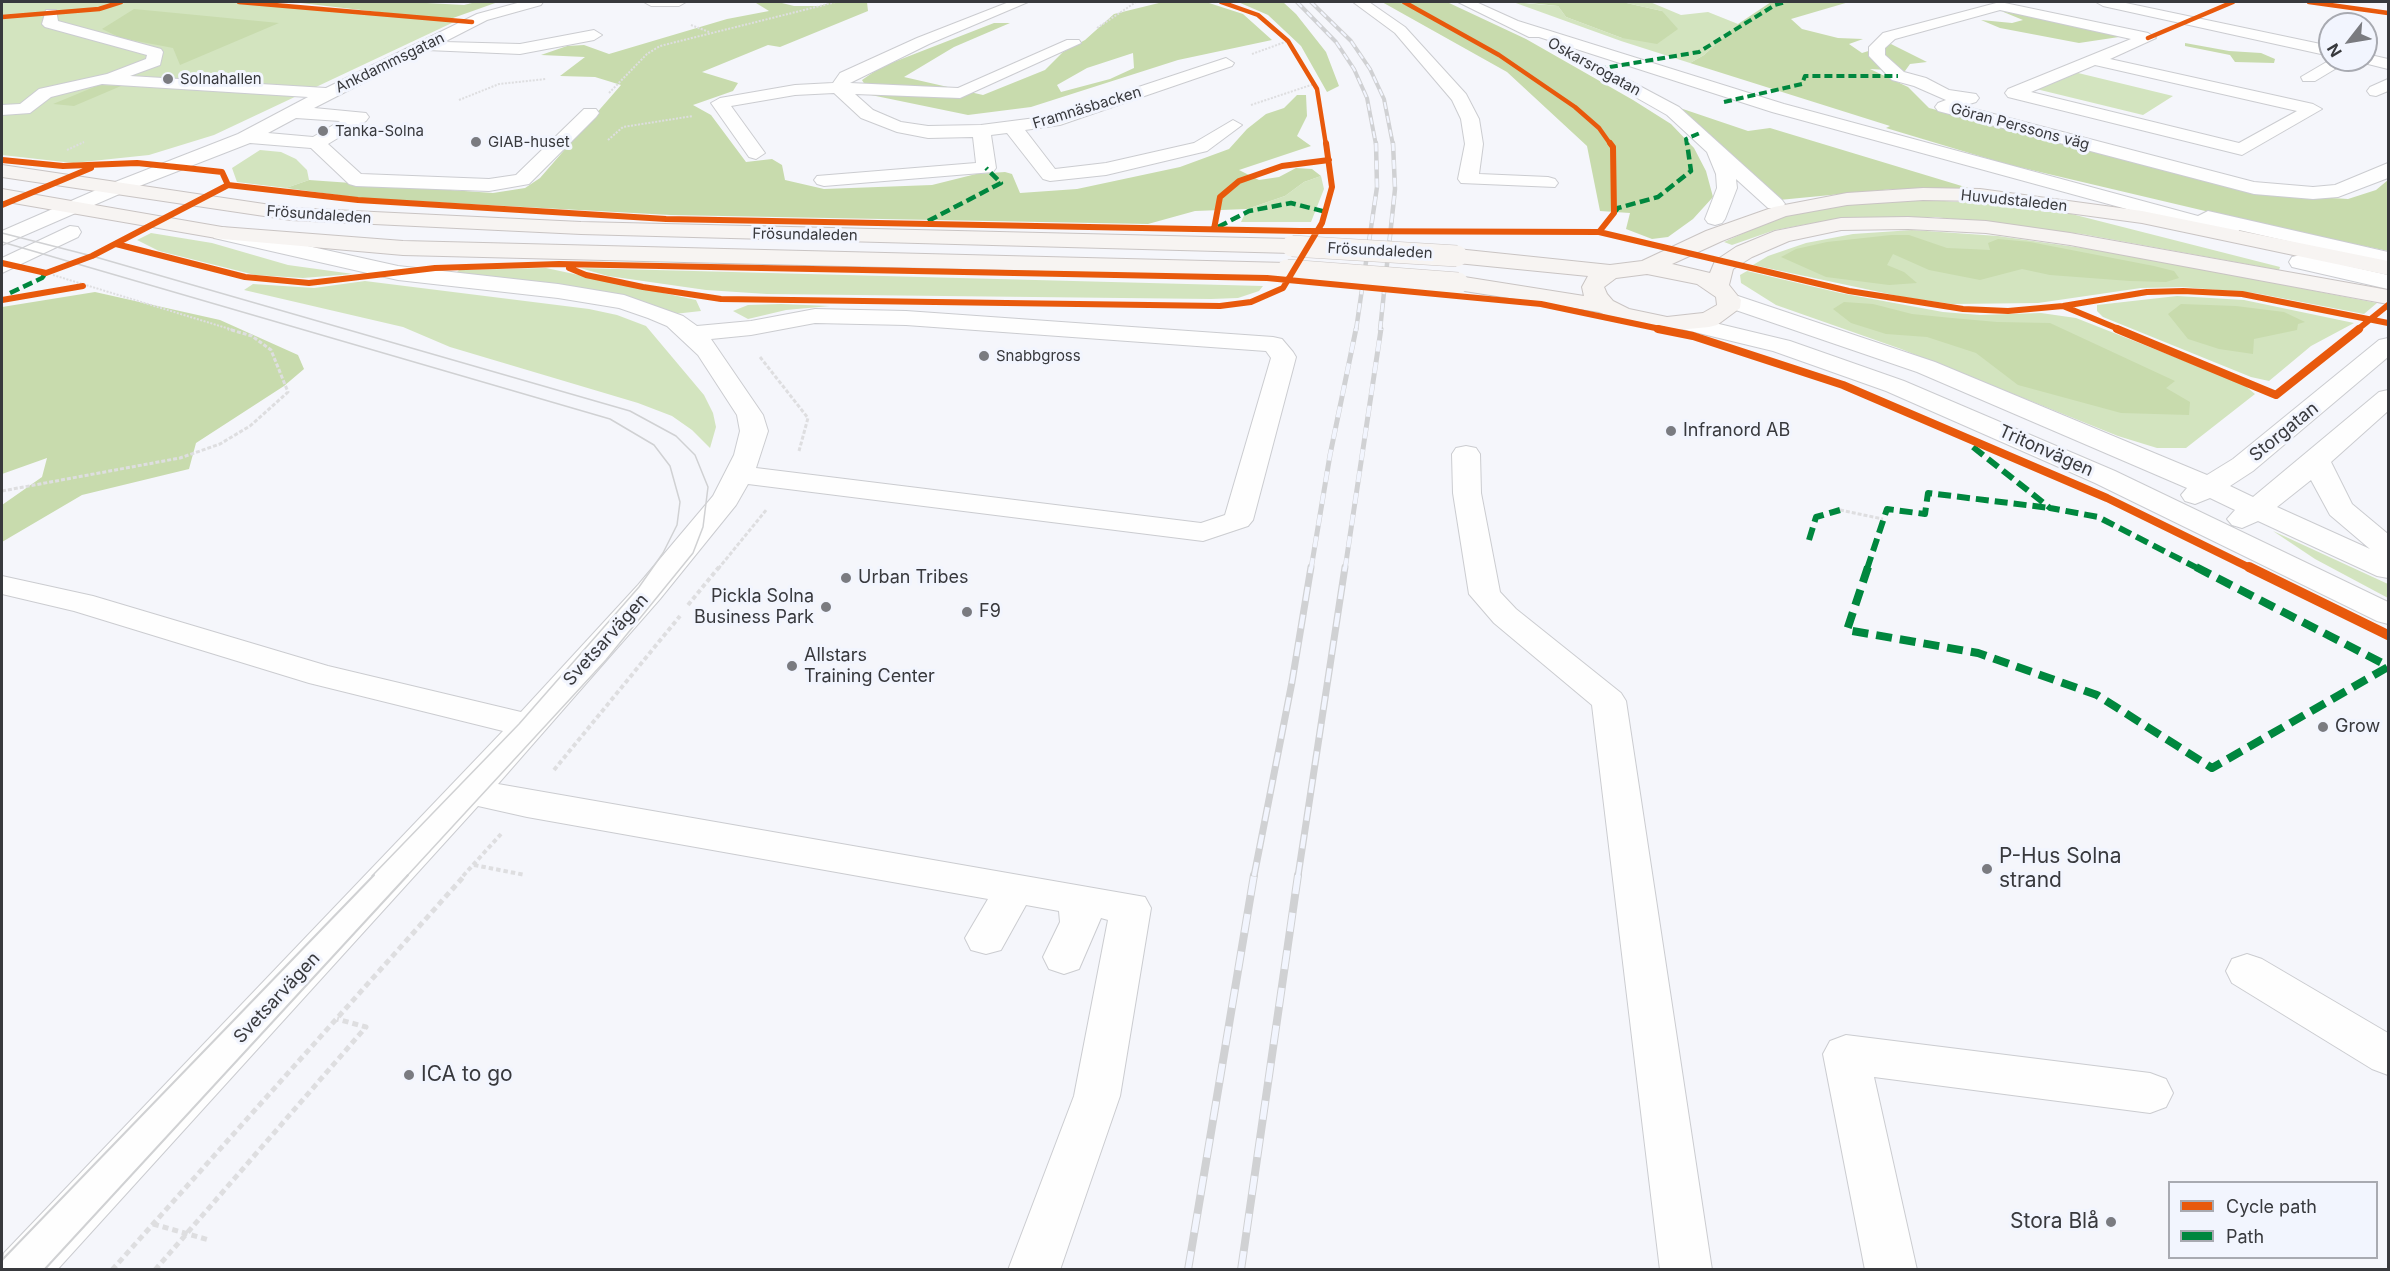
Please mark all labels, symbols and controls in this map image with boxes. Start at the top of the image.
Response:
north arrow [2318,12,2378,72]
street label: Ankdammsgatan [333,29,447,97]
street label: Oskarsrogatan [1544,34,1644,100]
text: N [2323,40,2346,61]
place label: Solnahallen [180,70,262,88]
marker: Solnahallen [161,72,175,86]
street label: Framnäsbacken [1031,83,1143,133]
street label: Göran Perssons väg [1949,100,2091,154]
place label: Tanka-Solna [335,122,424,140]
marker: Tanka-Solna [316,124,330,138]
place label: GIAB-huset [488,133,570,151]
marker: GIAB-huset [469,135,483,149]
street label: Huvudstaleden [1960,186,2068,216]
street label: Frösundaleden [266,202,372,228]
street label: Frösundaleden [752,225,858,245]
street label: Frösundaleden [1327,239,1433,263]
place label: Snabbgross [996,347,1081,365]
marker: Snabbgross [977,349,991,363]
street label: Storgatan [2245,398,2323,466]
place label: Infranord AB [1683,420,1790,442]
street label: Tritonvägen [1995,421,2097,481]
marker: Infranord AB [1664,424,1678,438]
place label: Urban Tribes [858,567,968,589]
marker: Urban Tribes [839,571,853,585]
place label: Pickla Solna Business Park [694,586,814,628]
street label: Svetsarvägen [559,589,653,691]
marker: Pickla Solna Business Park [819,600,833,614]
place label: F9 [979,601,1001,623]
marker: F9 [960,605,974,619]
place label: Allstars Training Center [804,645,935,688]
marker: Allstars Training Center [785,659,799,673]
place label: Grow [2335,716,2380,738]
marker: Grow [2316,720,2330,734]
place label: P-Hus Solna strand [1999,844,2121,894]
marker: P-Hus Solna strand [1980,862,1994,876]
street label: Svetsarvägen [229,948,325,1048]
place label: ICA to go [421,1062,513,1088]
marker: ICA to go [402,1068,416,1082]
legend [2168,1181,2378,1259]
text: Cycle path [2226,1196,2317,1217]
place label: Stora Blå [2010,1209,2099,1235]
marker: Stora Blå [2104,1215,2118,1229]
text: Path [2226,1226,2264,1247]

